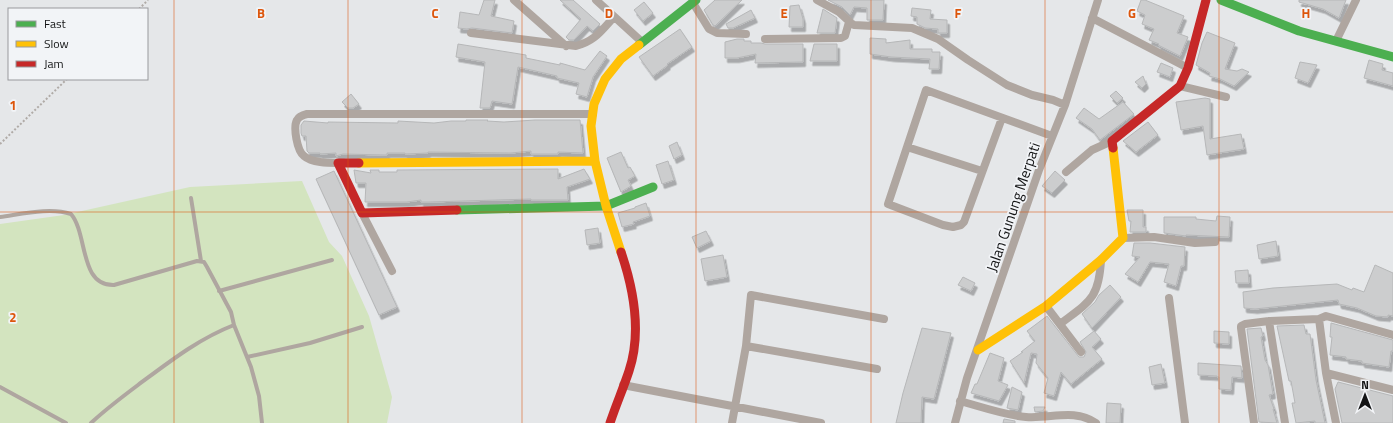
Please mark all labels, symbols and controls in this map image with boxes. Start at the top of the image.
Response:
text: B [257,3,265,23]
text: C [431,3,439,23]
text: D [605,3,613,23]
text: E [780,3,788,23]
text: F [955,3,962,23]
text: G [1128,3,1136,23]
text: H [1302,3,1310,23]
legend [8,8,148,80]
text: Fast [44,14,67,33]
text: Slow [44,34,69,53]
text: Jam [44,54,64,73]
text: 1 [9,95,17,115]
street label: Jalan Gunung Merpati [980,139,1046,275]
text: 2 [9,307,17,327]
north arrow [1345,375,1385,415]
text: N [1361,377,1369,393]

